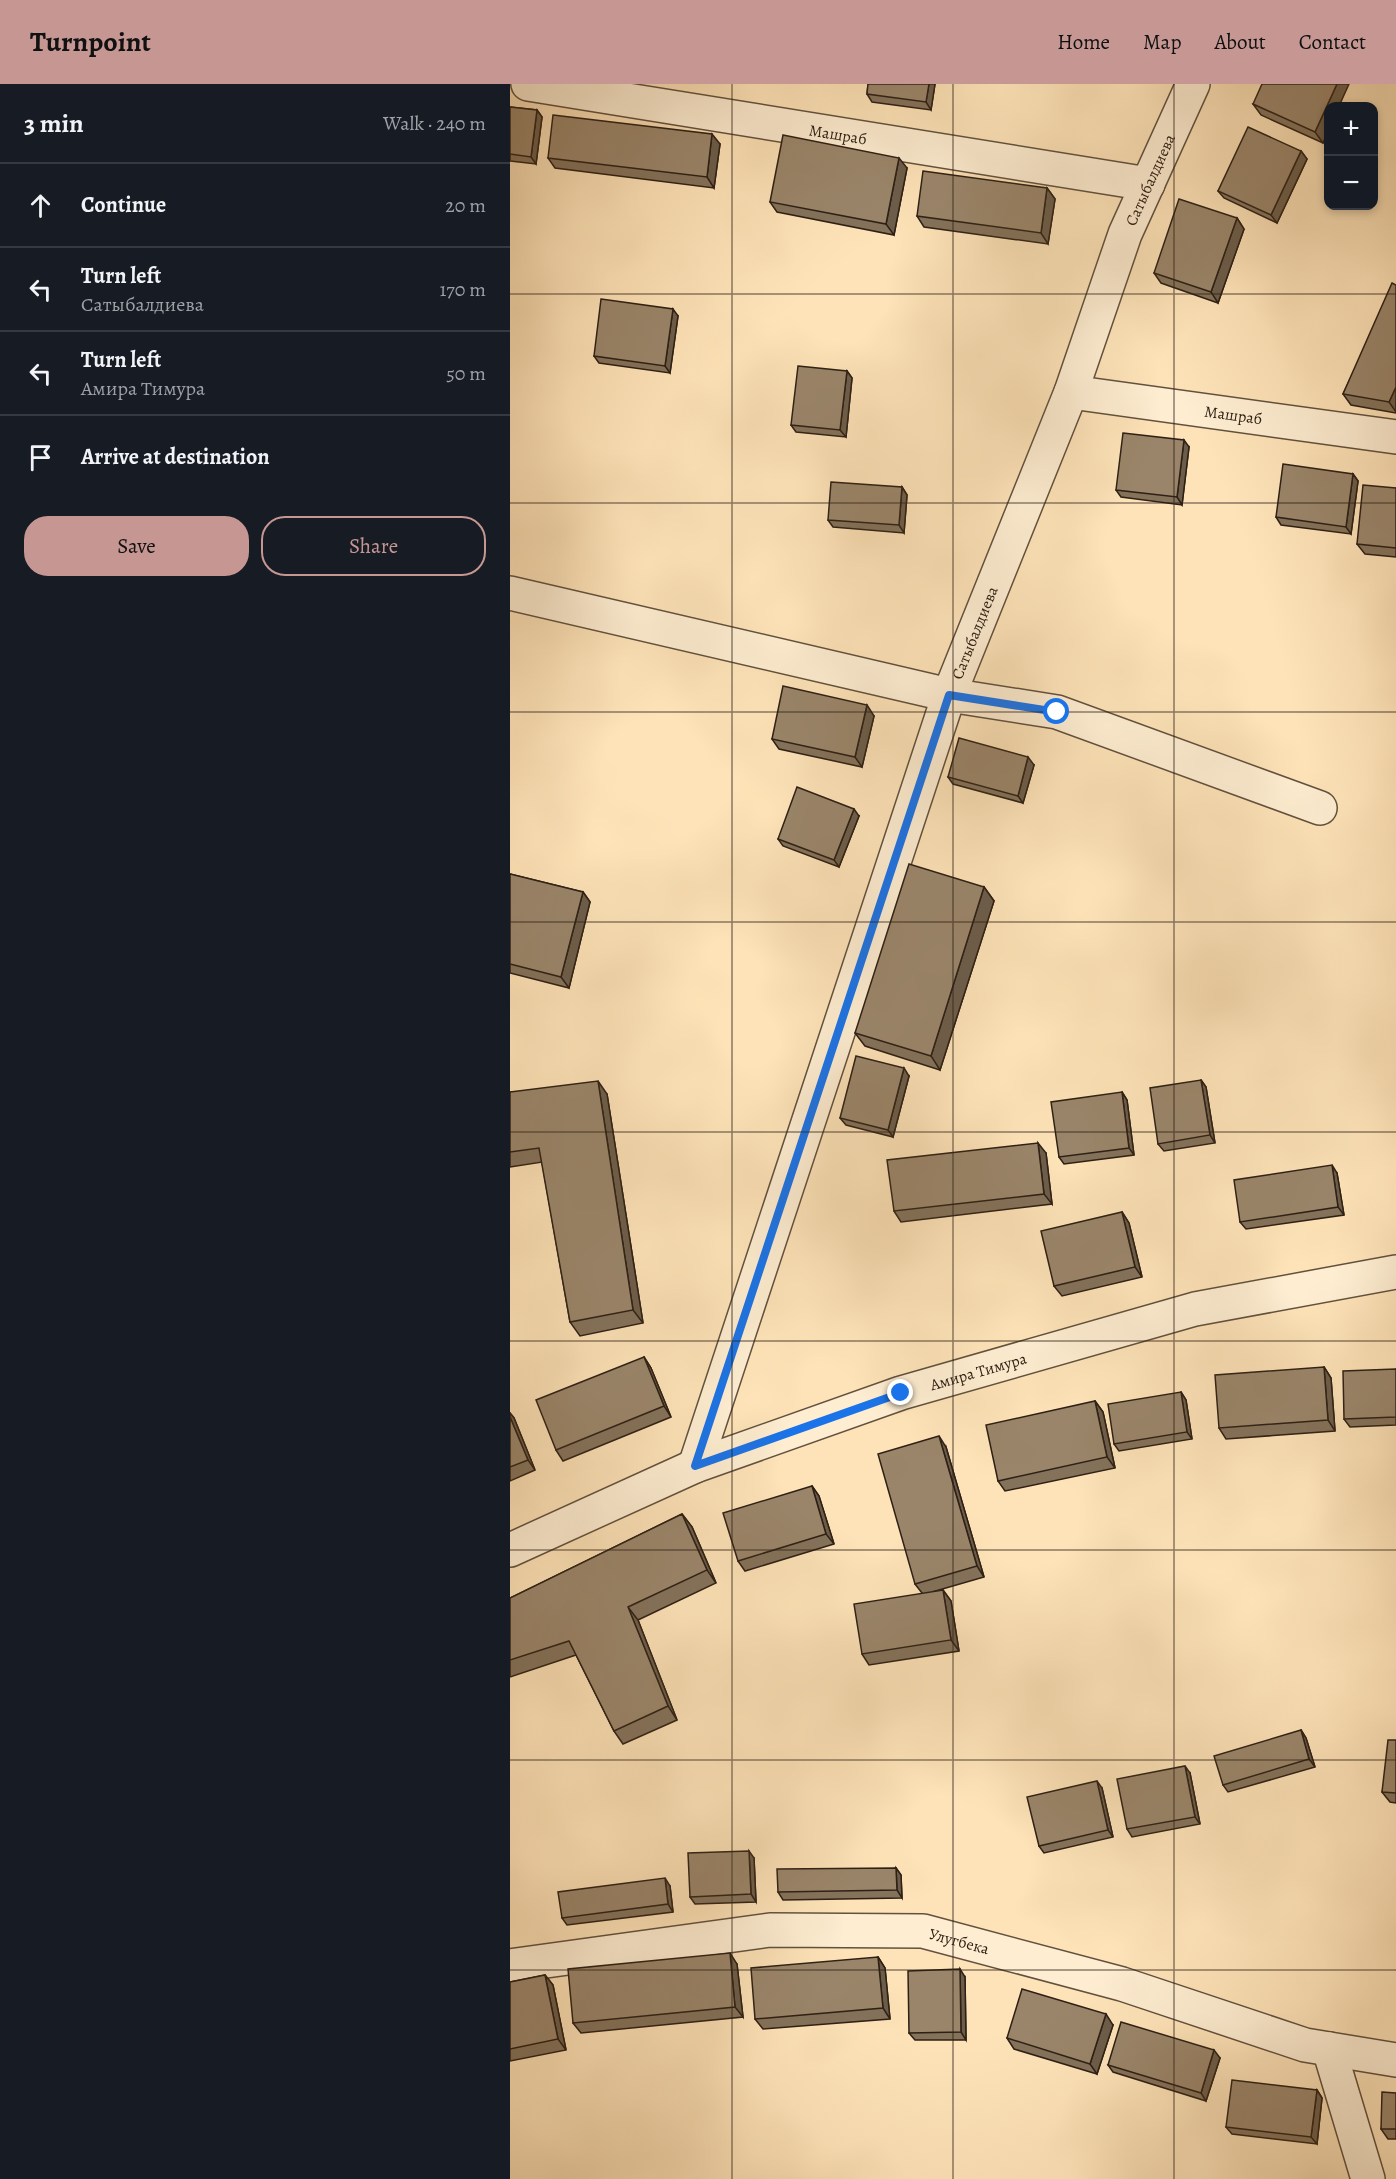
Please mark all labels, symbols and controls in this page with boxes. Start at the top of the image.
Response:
text: Turnpoint [30,23,151,61]
text: Home [1057,28,1110,56]
text: Map [1143,28,1181,56]
text: About [1214,28,1266,56]
text: Contact [1299,28,1366,56]
map controls [1324,102,1378,210]
button: + [1324,102,1378,156]
text: 3 min [24,106,84,141]
text: Walk · 240 m [383,110,486,137]
street label: Машраб [807,120,868,150]
street label: Сатыбалдиева [1120,130,1181,230]
button: − [1324,156,1378,210]
icon: ahead [24,189,57,222]
text: Continue [81,190,166,220]
text: 20 m [445,192,486,219]
text: Turn left [81,261,161,291]
icon: left [24,273,57,306]
text: 170 m [440,276,486,303]
text: Сатыбалдиева [81,291,204,318]
text: Turn left [81,345,161,375]
icon: left [24,357,57,390]
text: 50 m [446,360,486,387]
text: Амира Тимура [81,375,205,402]
street label: Машраб [1203,401,1264,430]
icon: arrive [24,441,57,474]
text: Arrive at destination [81,442,270,472]
button: Save [24,516,249,576]
button: Share [261,516,486,576]
street label: Сатыбалдиева [946,583,1004,683]
route start [1043,698,1069,724]
street label: Амира Тимура [927,1347,1030,1396]
route end [887,1379,913,1405]
street label: Улугбека [927,1923,992,1960]

